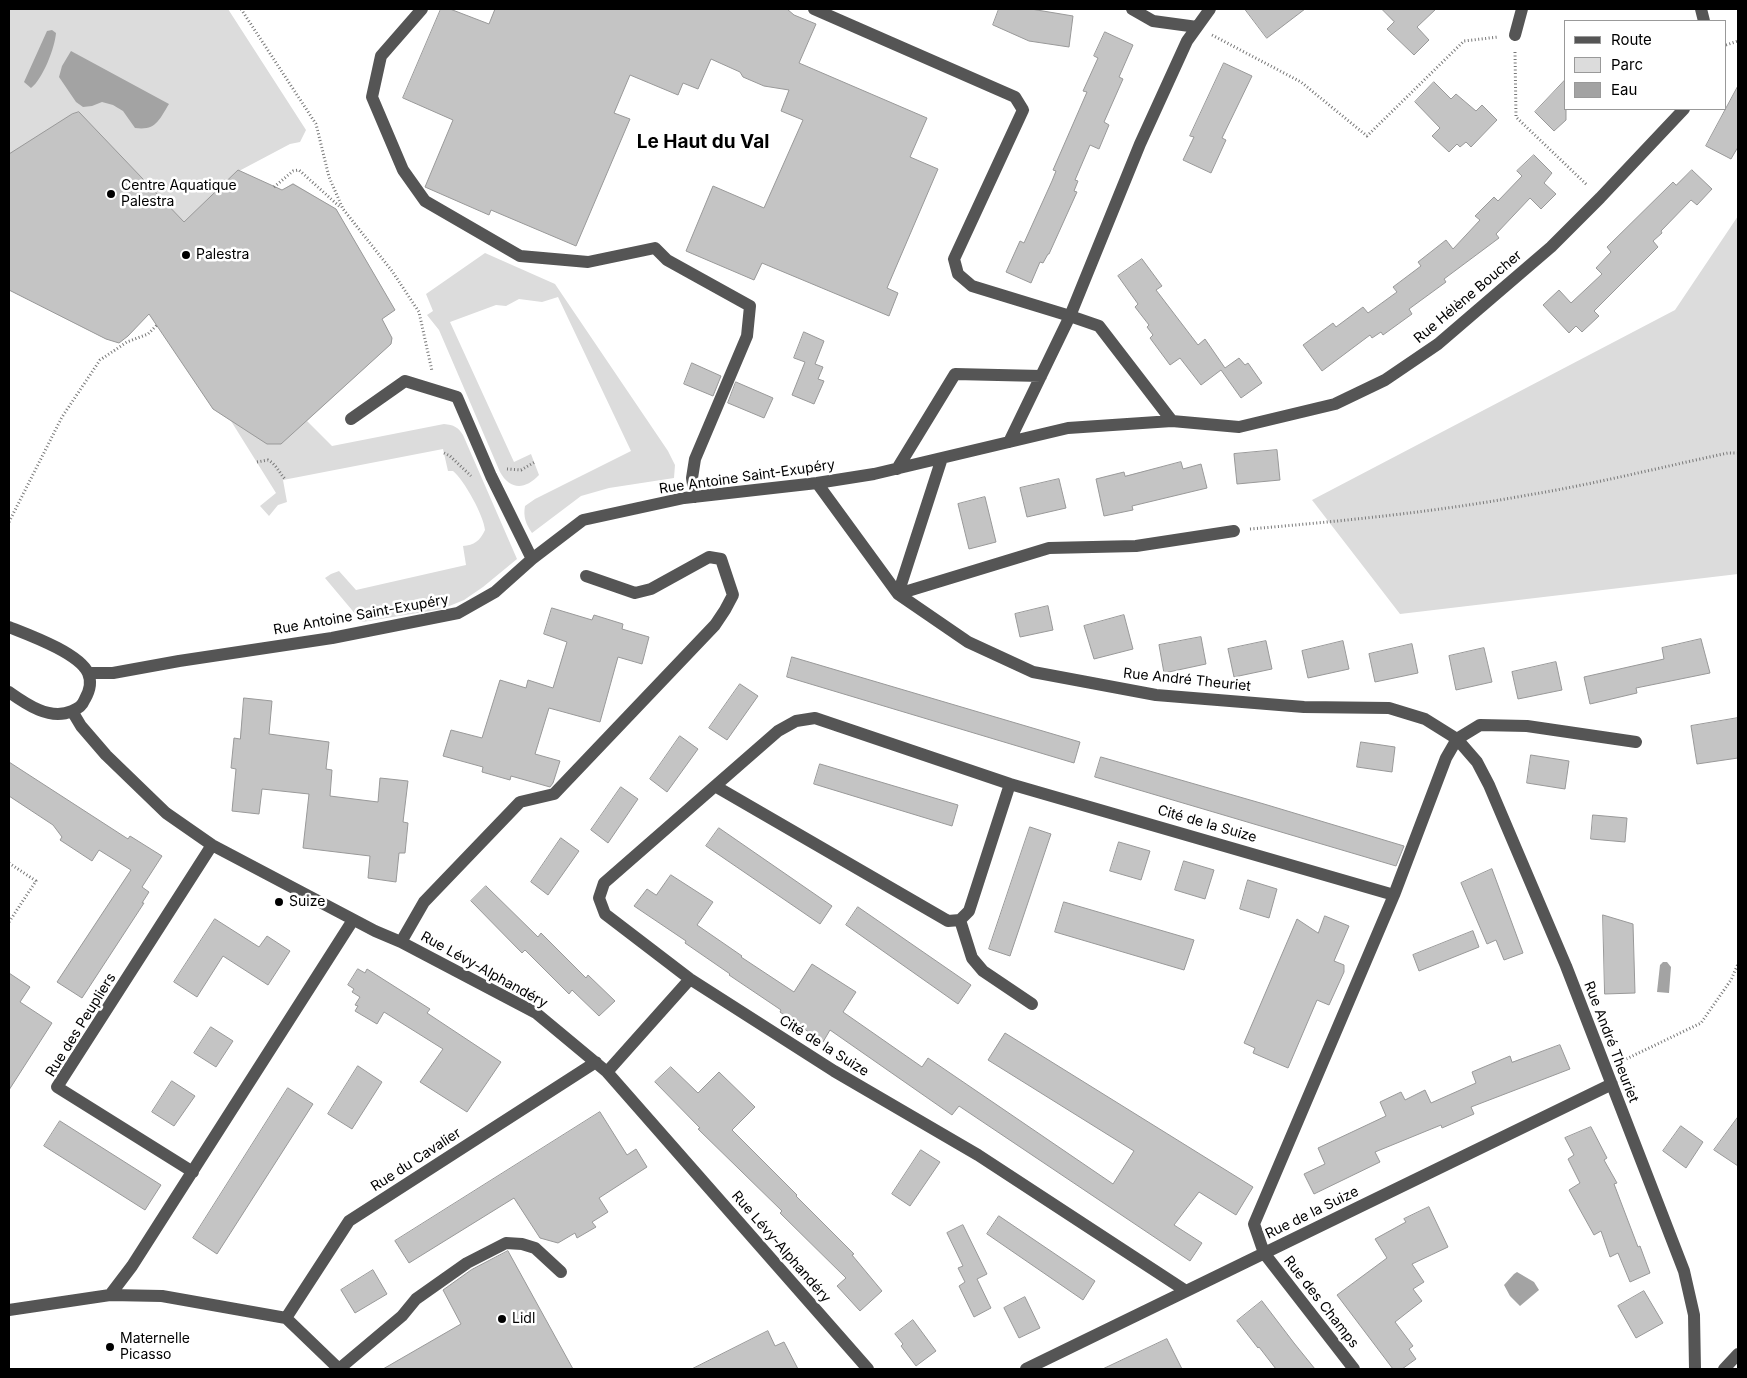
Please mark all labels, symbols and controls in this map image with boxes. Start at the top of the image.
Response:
legend [1564,20,1727,110]
text: Route [1611,30,1652,49]
text: Parc [1611,55,1643,74]
text: Eau [1611,80,1637,99]
district label: Le Haut du Val [637,131,769,153]
place label: Centre Aquatique Palestra [121,178,237,210]
marker: Centre Aquatique Palestra [105,188,117,200]
place label: Palestra [196,247,249,263]
street label: Rue Hélène Boucher [1411,247,1525,347]
marker: Palestra [180,249,192,261]
street label: Rue Antoine Saint-Exupéry [658,456,836,498]
street label: Rue Antoine Saint-Exupéry [272,591,450,639]
street label: Rue André Theuriet [1122,665,1252,695]
street label: Cité de la Suize [1155,802,1259,846]
place label: Suize [289,894,325,910]
marker: Suize [273,896,285,908]
street label: Rue Lévy-Alphandéry [418,928,550,1012]
street label: Rue des Peupliers [42,970,120,1080]
street label: Rue André Theuriet [1580,979,1642,1105]
street label: Cité de la Suize [776,1012,872,1080]
street label: Rue du Cavalier [368,1125,464,1195]
street label: Rue de la Suize [1263,1183,1361,1243]
street label: Rue Lévy-Alphandéry [728,1188,834,1306]
street label: Rue des Champs [1280,1253,1362,1351]
place label: Lidl [512,1311,535,1327]
marker: Lidl [496,1313,508,1325]
place label: Maternelle Picasso [120,1331,190,1364]
marker: Maternelle Picasso [104,1341,116,1353]

